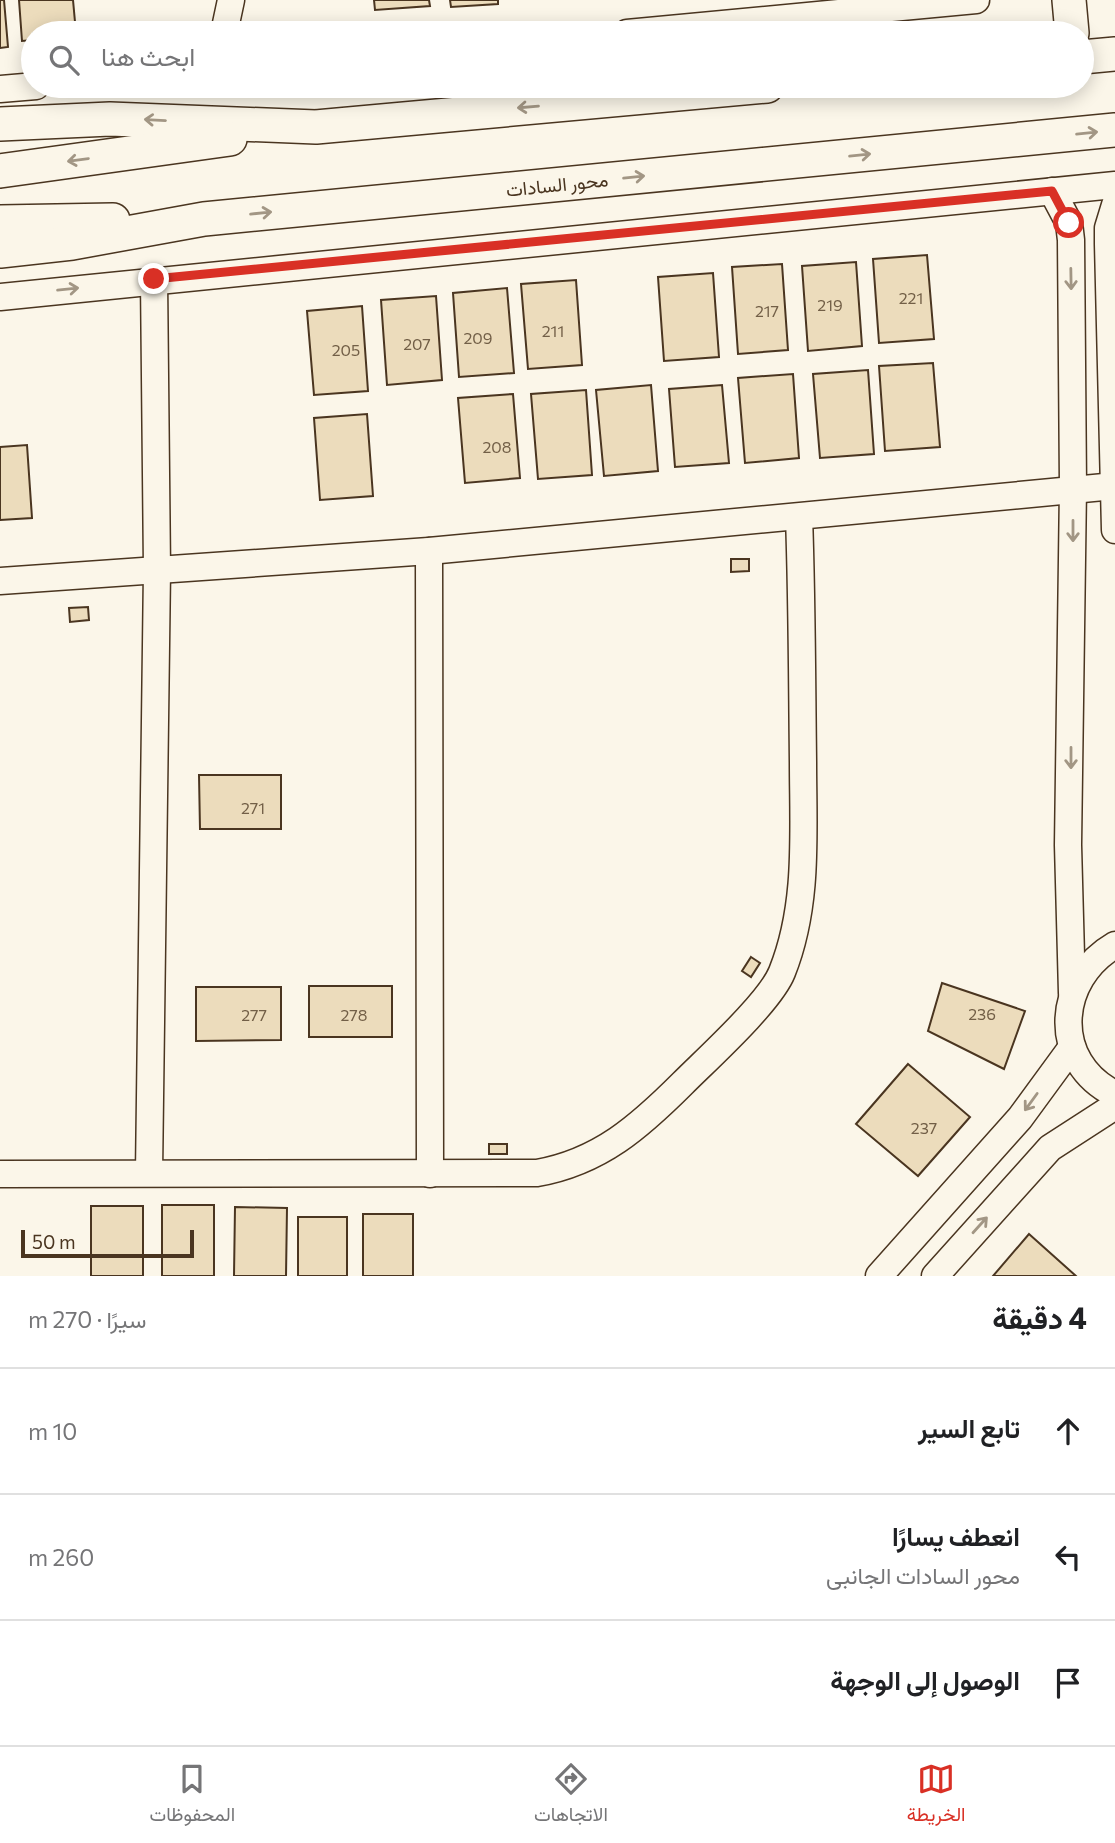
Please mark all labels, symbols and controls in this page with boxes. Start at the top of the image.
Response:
search box [21,21,1094,98]
text: ابحث هنا [101,40,195,71]
icon: search [45,41,83,79]
one-way arrow [518,101,540,114]
one-way arrow [144,114,167,127]
one-way arrow [1075,126,1098,139]
one-way arrow [849,148,871,161]
one-way arrow [67,154,90,167]
street label: محور السادات [505,167,609,202]
one-way arrow [622,170,645,183]
one-way arrow [249,206,272,219]
route start [1053,207,1084,238]
route end [138,263,169,294]
one-way arrow [1064,267,1078,290]
one-way arrow [56,282,79,295]
house number: 221 [899,288,923,307]
house number: 219 [817,295,843,314]
house number: 217 [755,301,779,320]
house number: 211 [542,321,564,340]
house number: 209 [464,328,492,347]
house number: 207 [403,334,431,353]
house number: 205 [332,340,360,359]
house number: 208 [483,437,511,456]
one-way arrow [1066,519,1080,542]
one-way arrow [1064,747,1078,770]
house number: 271 [241,798,265,817]
house number: 236 [968,1004,996,1023]
house number: 277 [241,1005,267,1024]
house number: 278 [341,1005,367,1024]
one-way arrow [1024,1092,1039,1110]
house number: 237 [911,1118,937,1137]
one-way arrow [972,1217,989,1234]
scale bar [21,1227,194,1259]
text: 50 m [32,1230,76,1253]
text: 4 دقيقة [992,1298,1087,1335]
text: سيرًا · 270 m [28,1305,146,1333]
text: تابع السير [918,1412,1020,1443]
icon: ahead [1049,1412,1087,1450]
text: 10 m [28,1417,77,1445]
text: انعطف يسارًا [892,1520,1020,1551]
icon: left [1049,1538,1087,1576]
text: 260 m [28,1543,94,1571]
text: محور السادات الجانبى [826,1561,1020,1589]
text: الوصول إلى الوجهة [830,1664,1020,1695]
icon: arrive [1049,1664,1087,1702]
tab: المحفوظات [150,1760,235,1831]
tab: الاتجاهات [534,1760,608,1831]
tab: الخريطة [907,1760,966,1831]

